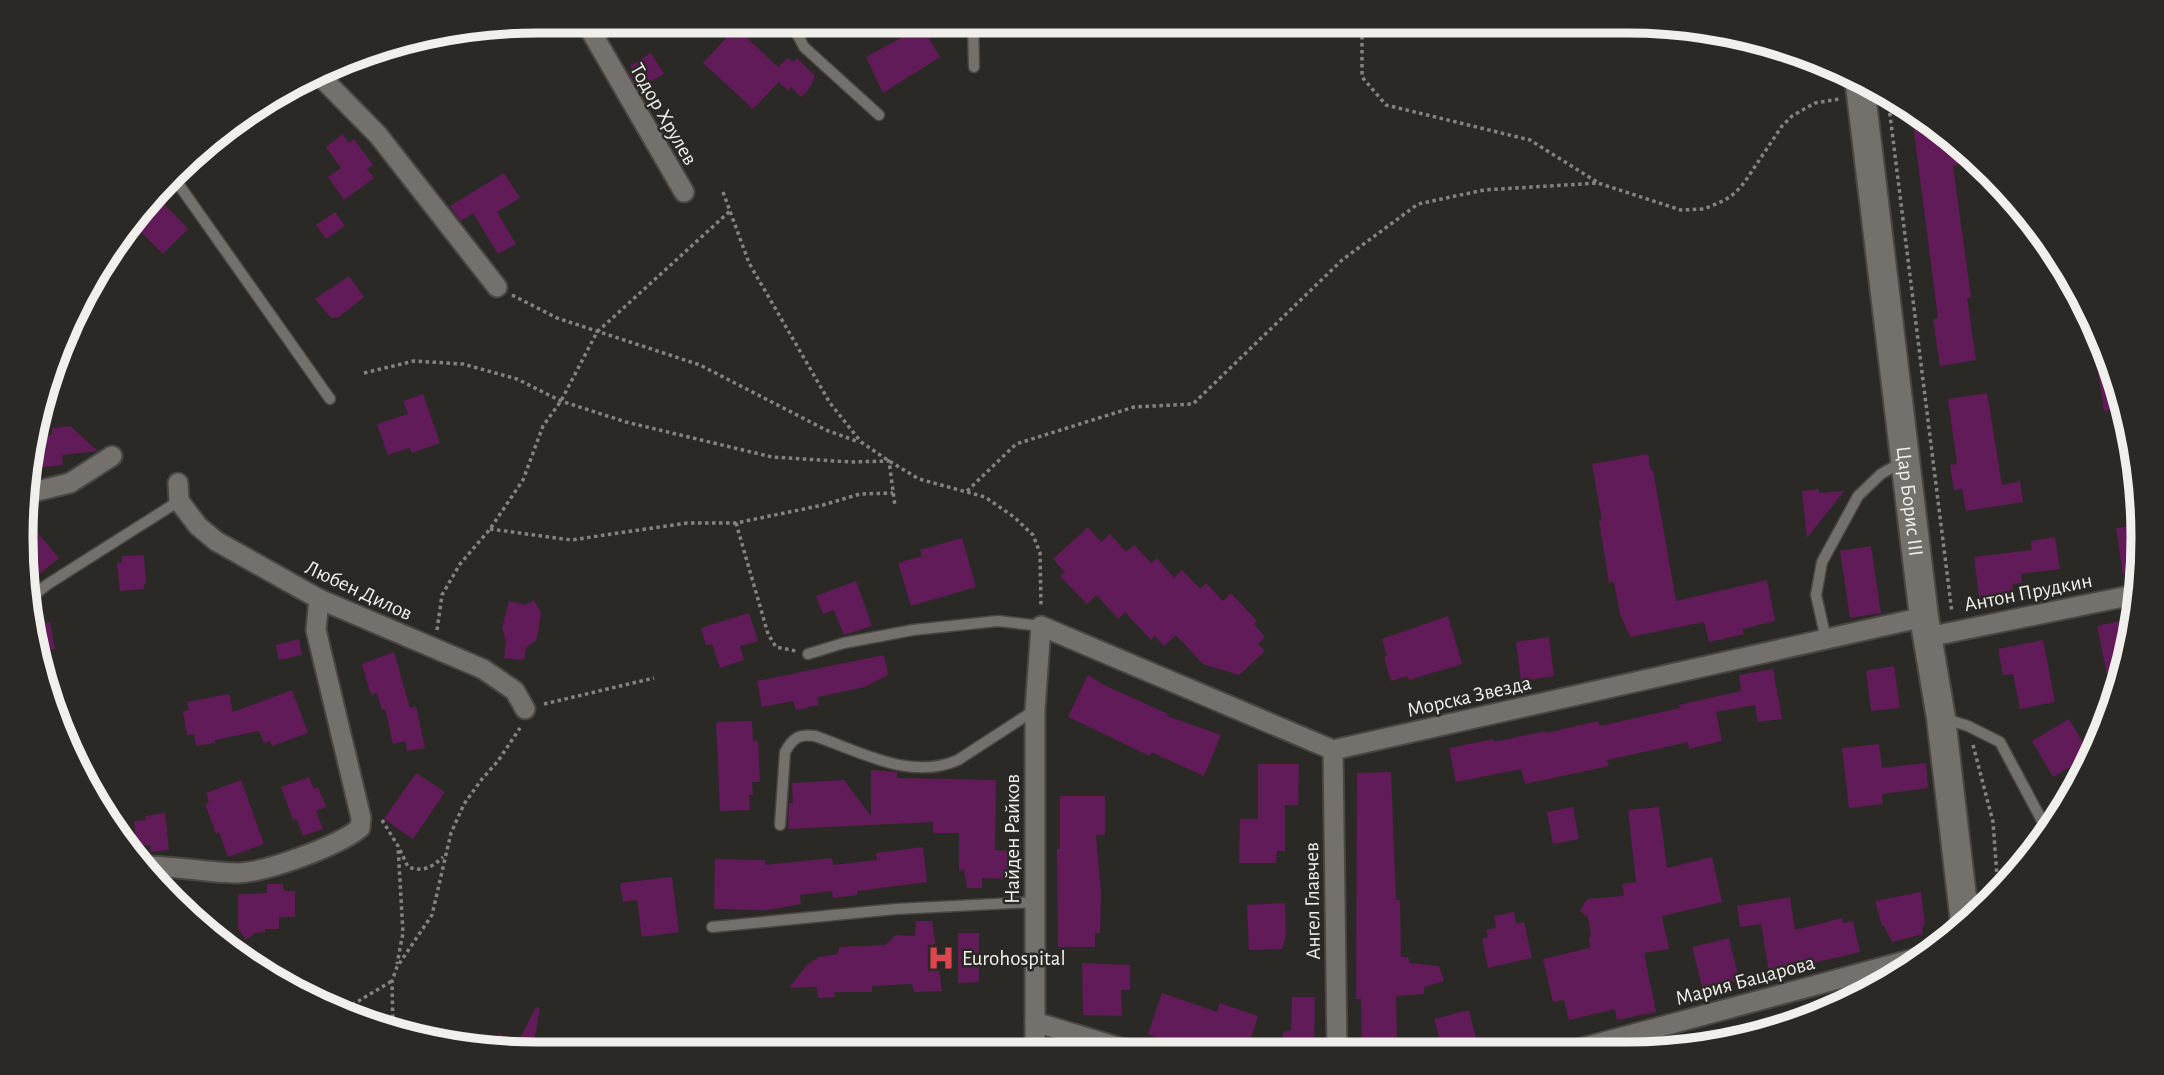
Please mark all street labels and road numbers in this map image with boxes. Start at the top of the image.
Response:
street label: Тодор Хрулев [626,60,701,169]
street label: Цар Борис III [1892,445,1927,557]
street label: Любен Дилов [302,557,415,624]
street label: Антон Прудкин [1962,570,2094,615]
street label: Морска Звезда [1405,672,1534,721]
street label: Найден Райков [1002,774,1023,904]
street label: Ангел Главчев [1301,842,1324,960]
street label: Мария Бацарова [1673,952,1818,1009]

